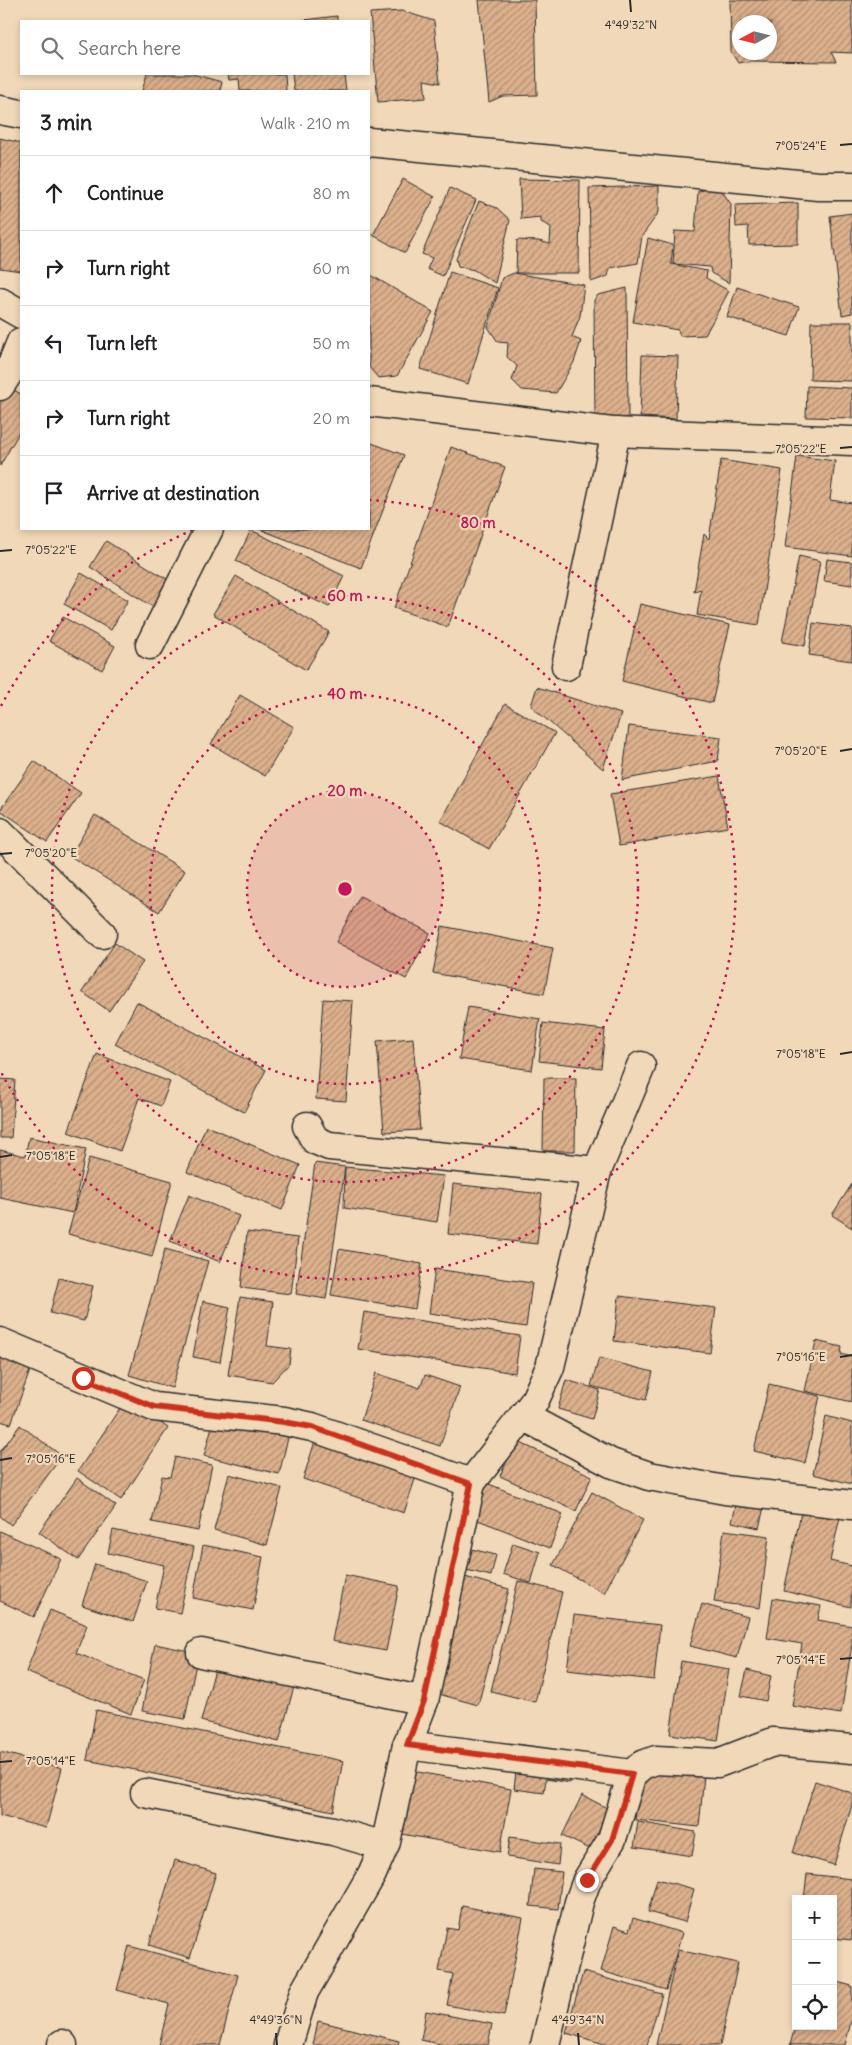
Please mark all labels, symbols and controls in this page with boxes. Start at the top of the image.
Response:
north arrow [732,15,777,60]
text: 4°49'32"N [605,17,657,32]
search box [20,20,370,75]
icon: search [38,34,66,62]
text: Search here [78,36,181,60]
text: 3 min [40,109,92,136]
text: Walk · 210 m [260,113,350,133]
text: 7°05'24"E [775,138,827,153]
icon: ahead [40,179,68,207]
text: Continue [87,181,164,205]
text: 80 m [312,183,350,203]
icon: right [40,254,68,282]
text: Turn right [87,256,170,280]
text: 60 m [312,258,350,278]
icon: left [40,329,68,357]
text: Turn left [87,331,157,355]
text: 50 m [312,333,350,353]
icon: right [40,404,68,432]
text: Turn right [87,406,170,430]
text: 20 m [313,408,350,428]
text: 7°05'22"E [775,441,827,456]
icon: arrive [40,479,68,507]
text: Arrive at destination [87,481,260,505]
text: 80 m [460,513,496,532]
text: 7°05'22"E [25,542,77,557]
text: 60 m [327,586,363,605]
text: 40 m [327,684,363,703]
text: 7°05'20"E [775,743,827,758]
text: 20 m [328,781,362,800]
text: 7°05'20"E [25,845,77,860]
centre of rings [336,880,354,898]
text: 7°05'18"E [776,1046,826,1061]
text: 7°05'18"E [26,1148,76,1163]
text: 7°05'16"E [776,1349,826,1364]
route start [72,1367,95,1390]
text: 7°05'16"E [26,1451,76,1466]
text: 7°05'14"E [776,1652,826,1667]
text: 7°05'14"E [26,1753,76,1768]
route end [576,1869,599,1892]
map controls [792,1895,837,2030]
button: + [792,1895,837,1940]
button: − [792,1940,837,1985]
button: locate [792,1985,837,2030]
text: 4°49'36"N [250,2012,302,2027]
text: 4°49'34"N [552,2012,604,2027]

